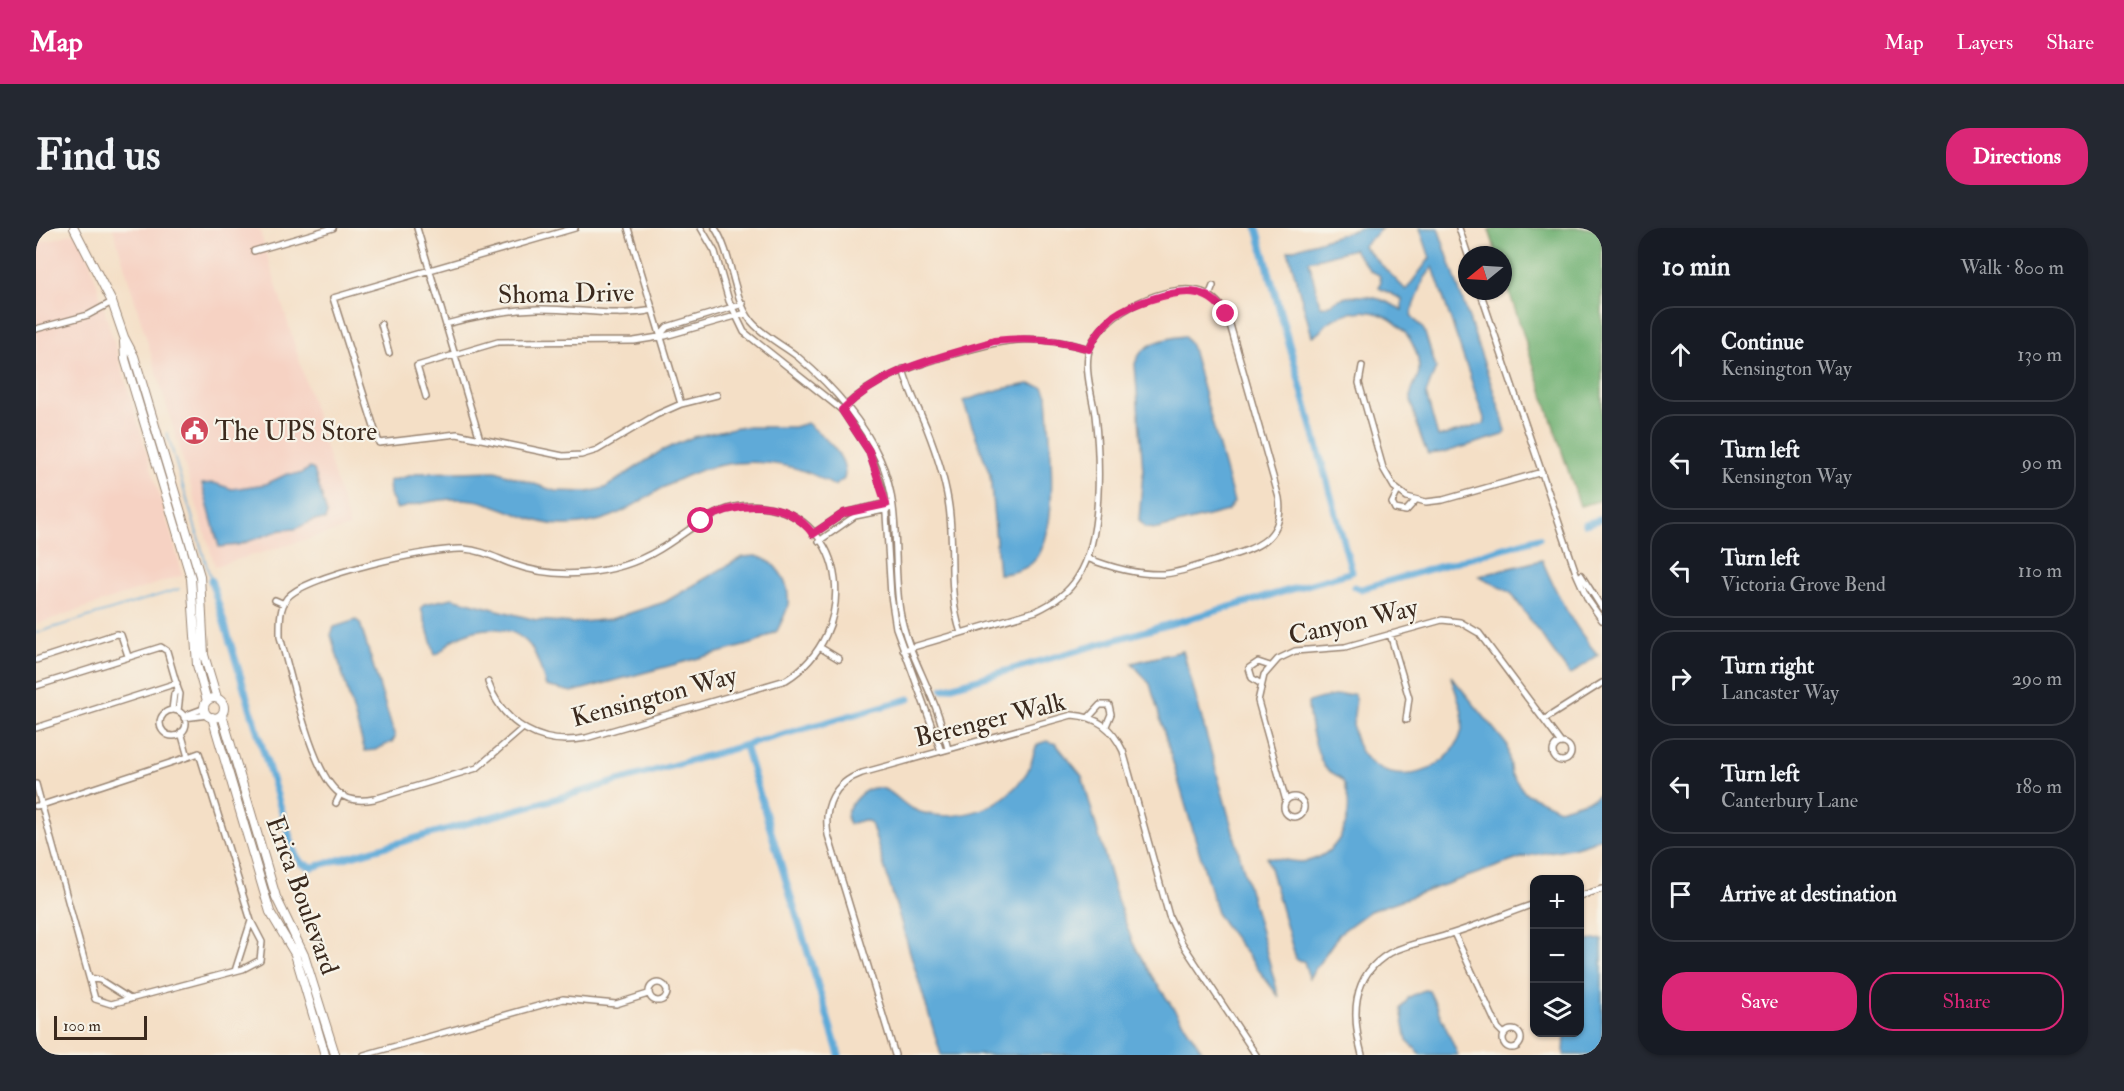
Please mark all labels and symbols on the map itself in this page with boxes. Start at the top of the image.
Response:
north arrow [1458,246,1512,300]
street label: Shoma Drive [498,277,635,311]
route end [1212,300,1238,326]
public building icon: The UPS Store [178,415,210,447]
place label: The UPS Store [215,416,377,448]
route start [687,507,713,533]
street label: Canyon Way [1286,591,1421,652]
street label: Kensington Way [568,659,741,734]
street label: Berenger Walk [911,686,1070,754]
street label: Erica Boulevard [259,812,346,979]
scale bar [54,1013,147,1040]

